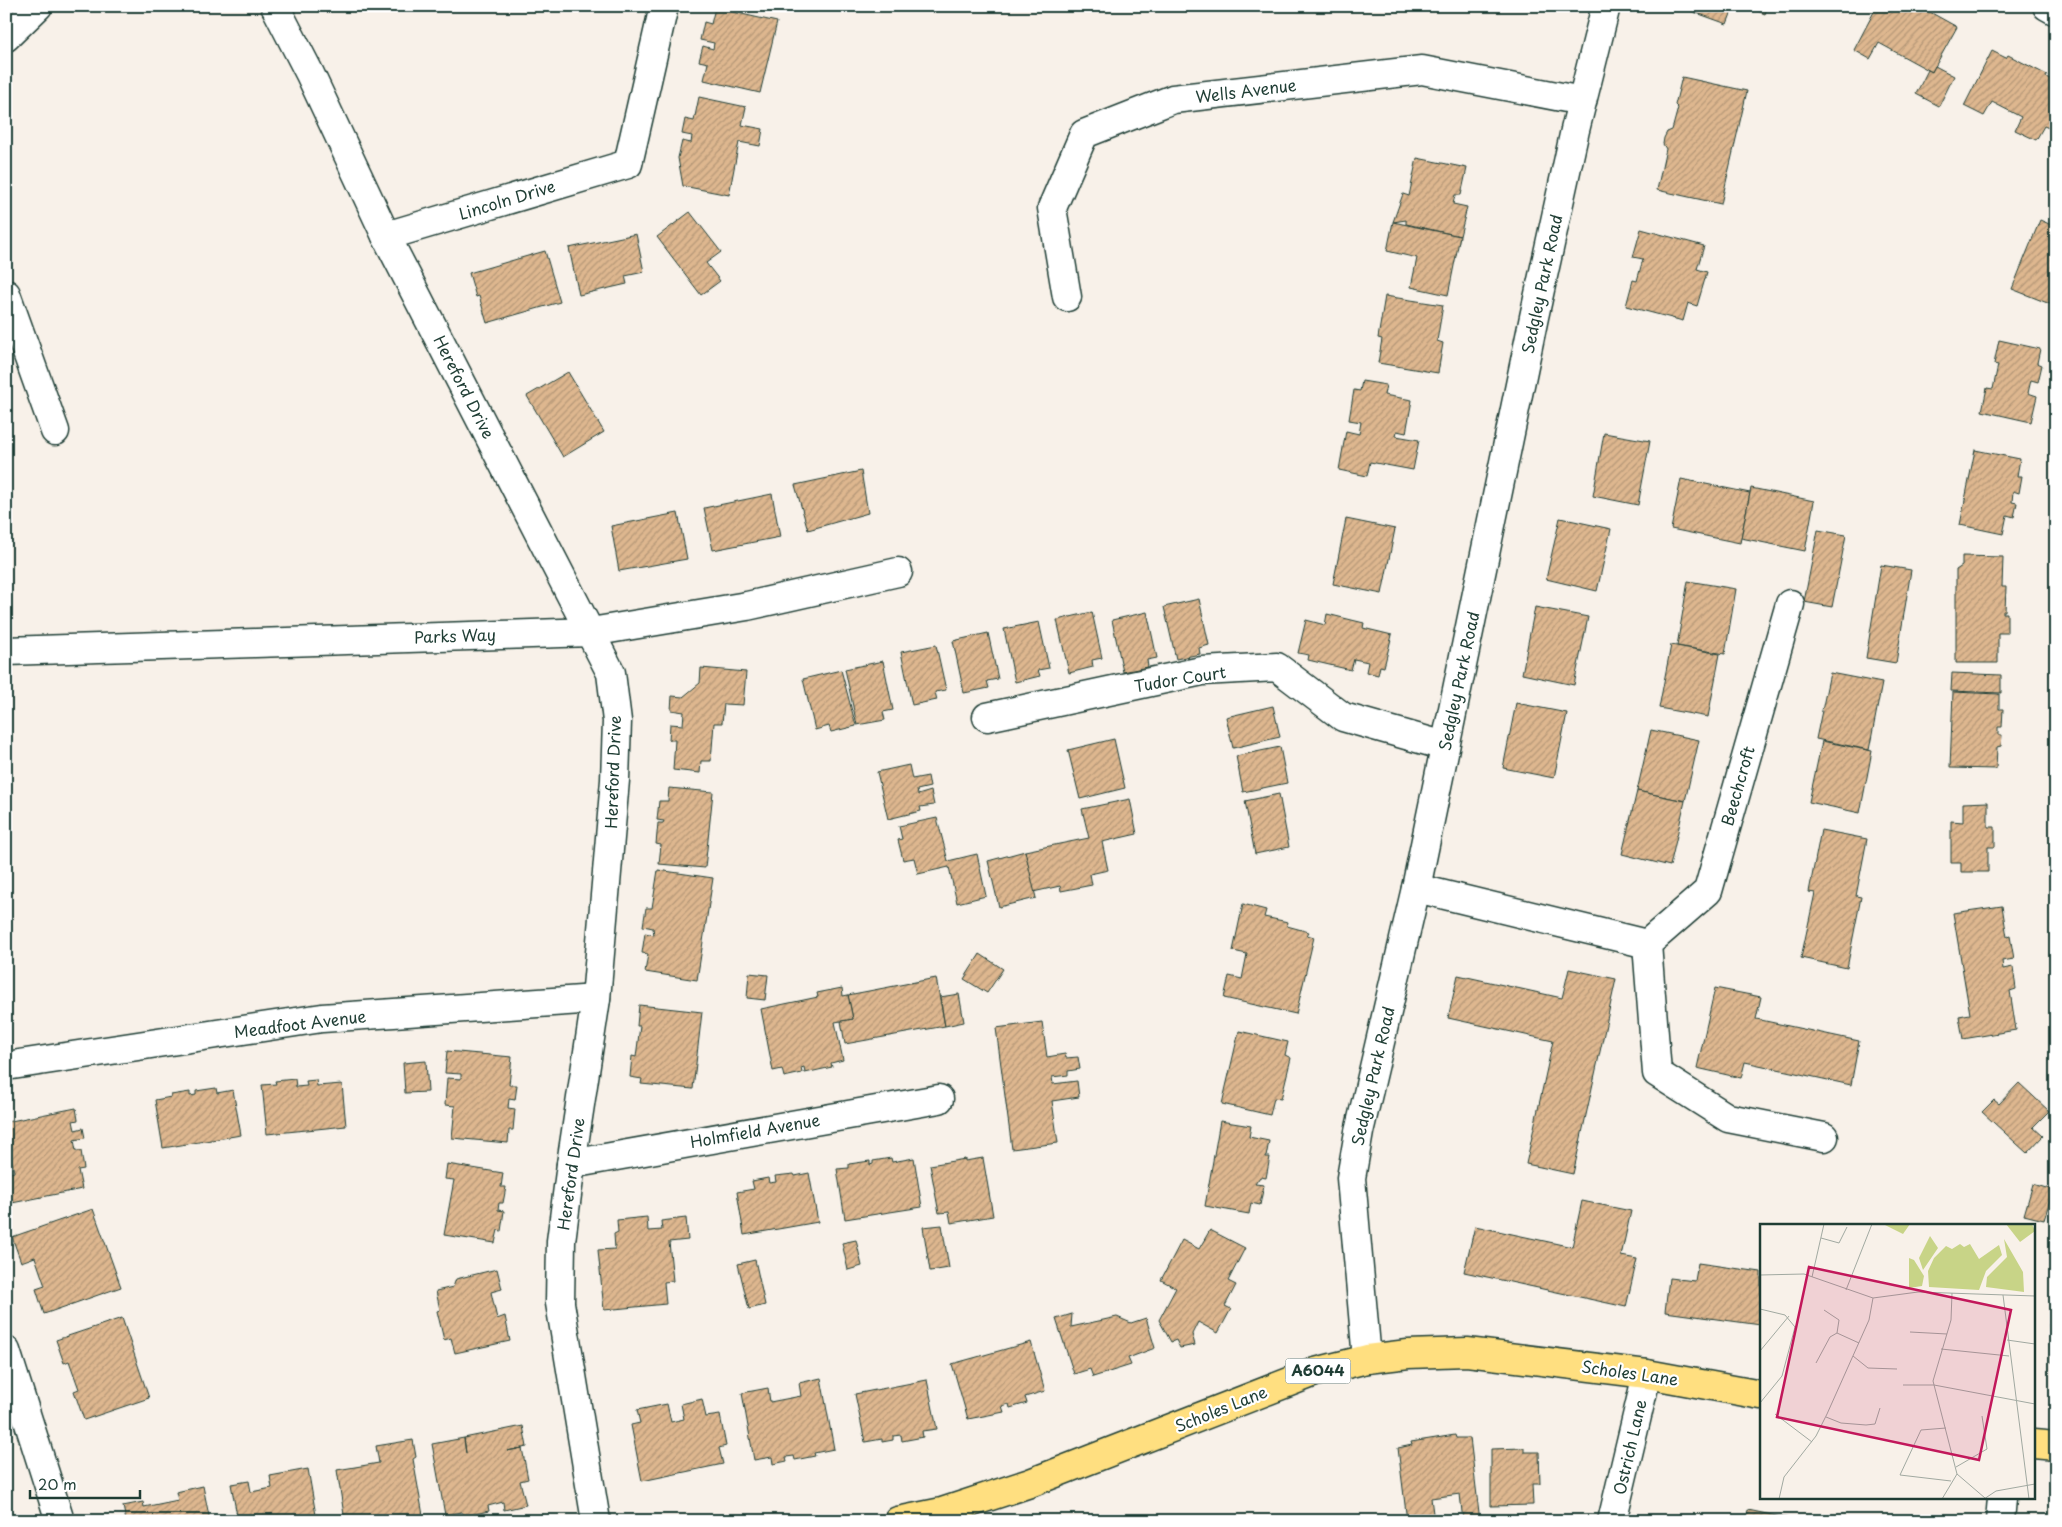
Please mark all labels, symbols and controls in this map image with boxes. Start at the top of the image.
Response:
street label: Wells Avenue [1194,72,1298,108]
street label: Lincoln Drive [456,173,558,225]
street label: Sedgley Park Road [1515,212,1568,356]
street label: Hereford Drive [428,331,501,443]
street label: Sedgley Park Road [1432,609,1485,753]
street label: Parks Way [414,622,496,648]
street label: Tudor Court [1132,659,1228,697]
street label: Hereford Drive [598,715,626,829]
street label: Beechcroft [1714,743,1760,828]
street label: Meadfoot Avenue [233,1003,368,1043]
street label: Sedgley Park Road [1344,1004,1400,1148]
street label: Holmfield Avenue [688,1107,822,1153]
street label: Hereford Drive [550,1116,590,1232]
inset map [1760,1224,2034,1500]
street label: Scholes Lane [1580,1353,1680,1391]
road number: A6044 [1286,1358,1350,1384]
street label: Scholes Lane [1171,1379,1270,1437]
street label: Ostrich Lane [1606,1397,1652,1497]
scale bar [30,1467,140,1499]
text: 20 m [38,1472,77,1495]

